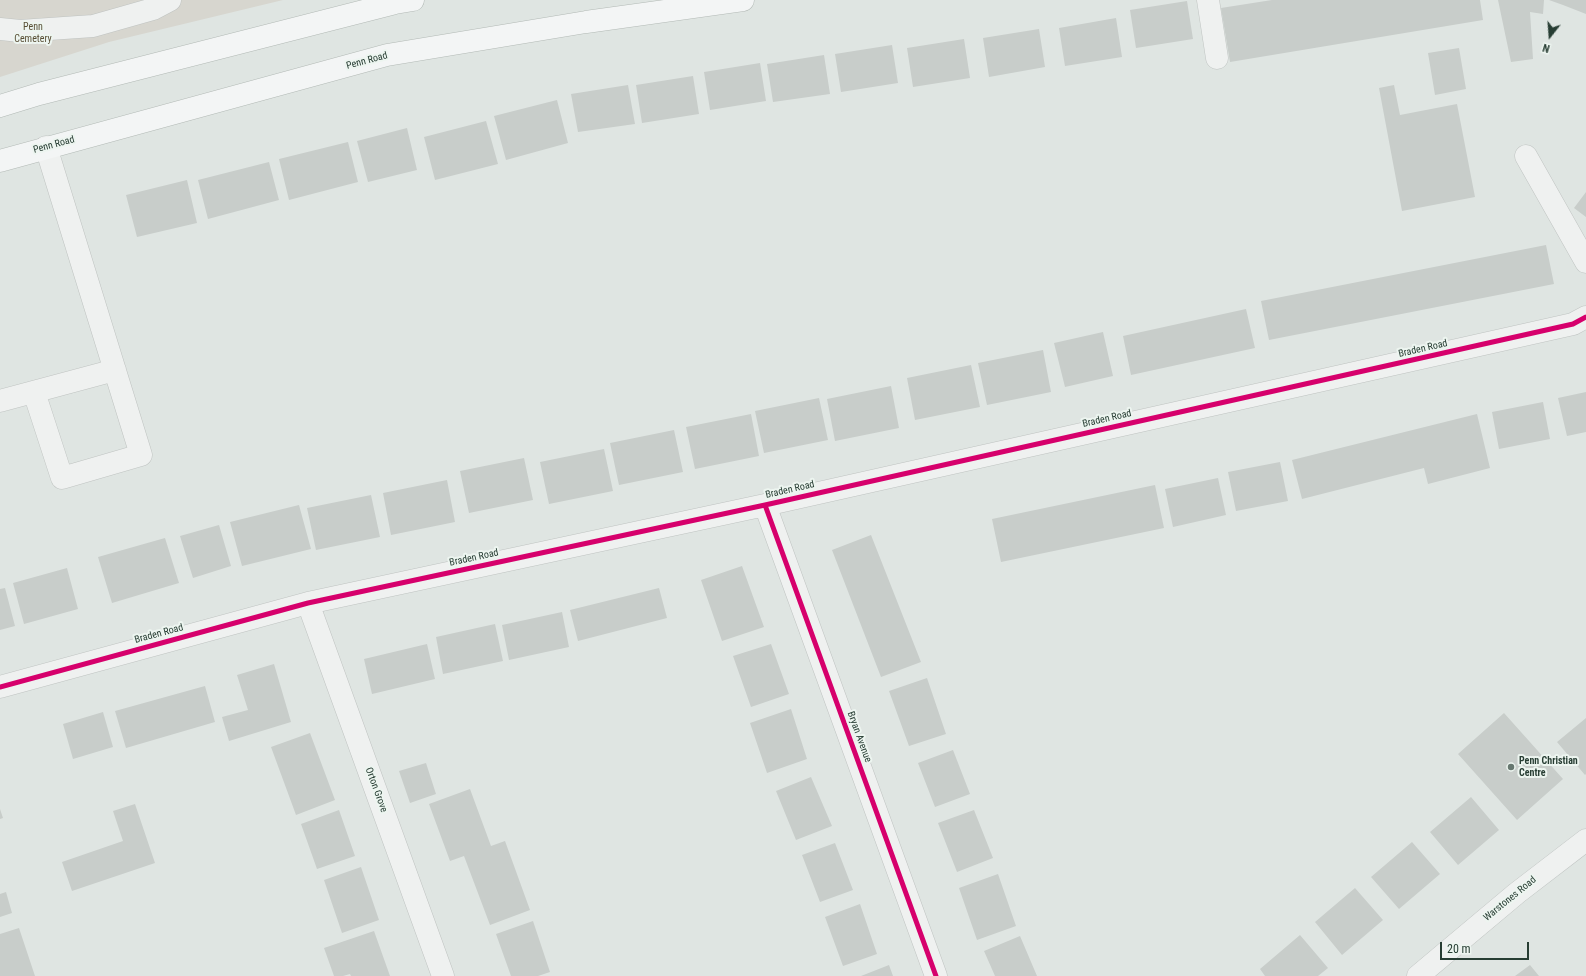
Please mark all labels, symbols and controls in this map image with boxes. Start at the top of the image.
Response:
north arrow [1530,16,1570,56]
park label: Penn Cemetery [14,21,52,44]
text: N [1541,41,1551,55]
street label: Penn Road [345,50,389,72]
street label: Penn Road [32,134,76,156]
street label: Braden Road [1397,338,1449,360]
street label: Braden Road [1081,408,1133,430]
street label: Braden Road [764,479,816,501]
street label: Braden Road [448,547,500,569]
street label: Braden Road [133,622,185,646]
street label: Bryan Avenue [844,710,874,764]
place label: Penn Christian Centre [1519,755,1578,778]
marker: Penn Christian Centre [1506,762,1516,772]
street label: Orton Grove [362,766,390,814]
street label: Warstones Road [1481,874,1539,924]
scale bar [1442,934,1531,960]
text: 20 m [1447,942,1471,956]

